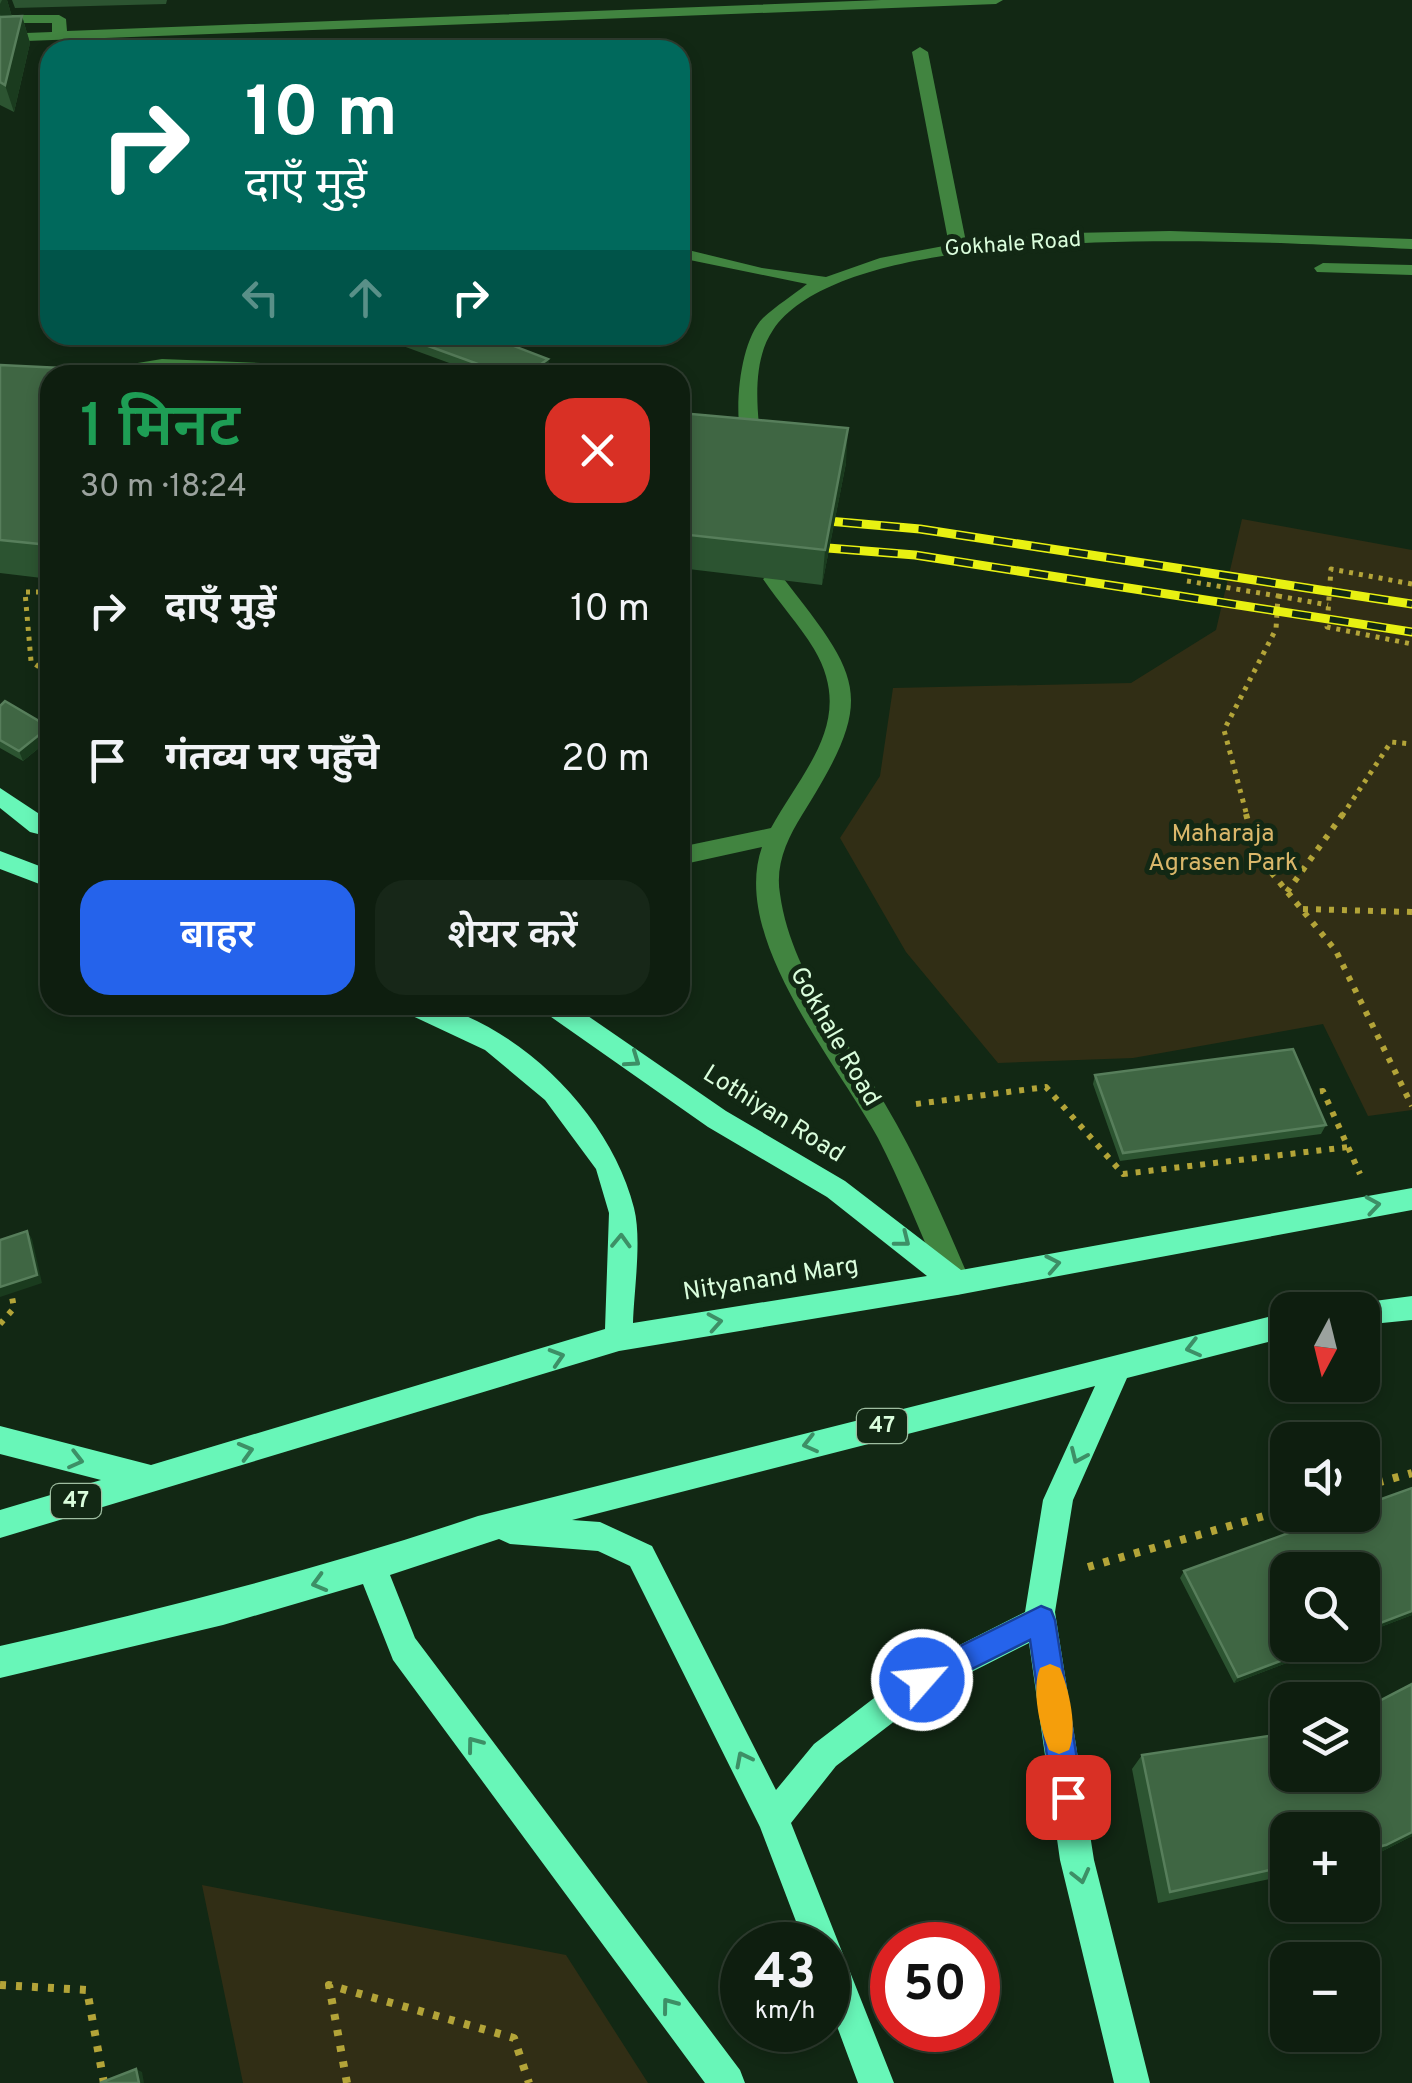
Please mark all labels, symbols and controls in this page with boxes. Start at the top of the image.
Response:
text: 10 m [245,72,398,161]
icon: right [80,80,210,210]
text: दाएँ मुड़ें [245,159,367,216]
street label: Gokhale Road [944,227,1082,263]
icon: left [233,270,288,325]
icon: ahead [338,270,393,325]
icon: right [443,270,498,325]
text: 1 मिनट [80,392,240,468]
button: close [545,398,650,503]
text: 30 m · 18:24 [80,468,247,508]
icon: right [80,583,135,638]
text: दाएँ मुड़ें [165,585,277,634]
text: 10 m [570,586,650,635]
icon: arrive [80,733,135,788]
text: गंतव्य पर पहुँचे [165,735,379,784]
text: 20 m [561,736,650,785]
park label: Maharaja Agrasen Park [1148,819,1298,880]
button: बाहर [80,880,355,995]
button: शेयर करें [375,880,650,995]
street label: Gokhale Road [781,962,887,1112]
one-way arrow [622,1048,640,1065]
street label: Lothiyan Road [696,1059,850,1171]
one-way arrow [1364,1196,1381,1217]
one-way arrow [892,1228,910,1246]
one-way arrow [611,1232,632,1248]
street label: Nityanand Marg [681,1250,861,1310]
one-way arrow [1045,1254,1061,1275]
north arrow [1270,1292,1380,1402]
map controls [1270,1292,1380,2052]
one-way arrow [707,1312,723,1333]
one-way arrow [1185,1336,1202,1357]
one-way arrow [548,1348,565,1369]
road number: 47 [857,1409,907,1443]
button: sound [1270,1422,1380,1532]
one-way arrow [802,1432,819,1453]
one-way arrow [237,1442,254,1463]
one-way arrow [1070,1445,1090,1463]
one-way arrow [67,1448,84,1469]
road number: 47 [51,1484,101,1518]
button: search [1270,1552,1380,1662]
one-way arrow [311,1571,328,1592]
position arrow [870,1628,974,1732]
button: layers [1270,1682,1380,1792]
one-way arrow [469,1737,486,1755]
one-way arrow [735,1751,755,1769]
pin [1026,1755,1111,1840]
icon: arrive [1041,1770,1096,1825]
button: + [1270,1812,1380,1922]
one-way arrow [1069,1867,1090,1884]
speed limit sign: 50 [870,1922,1000,2052]
button: − [1270,1942,1380,2052]
text: 43 [754,1943,816,2006]
text: km/h [755,1996,815,2028]
one-way arrow [663,1998,680,2016]

